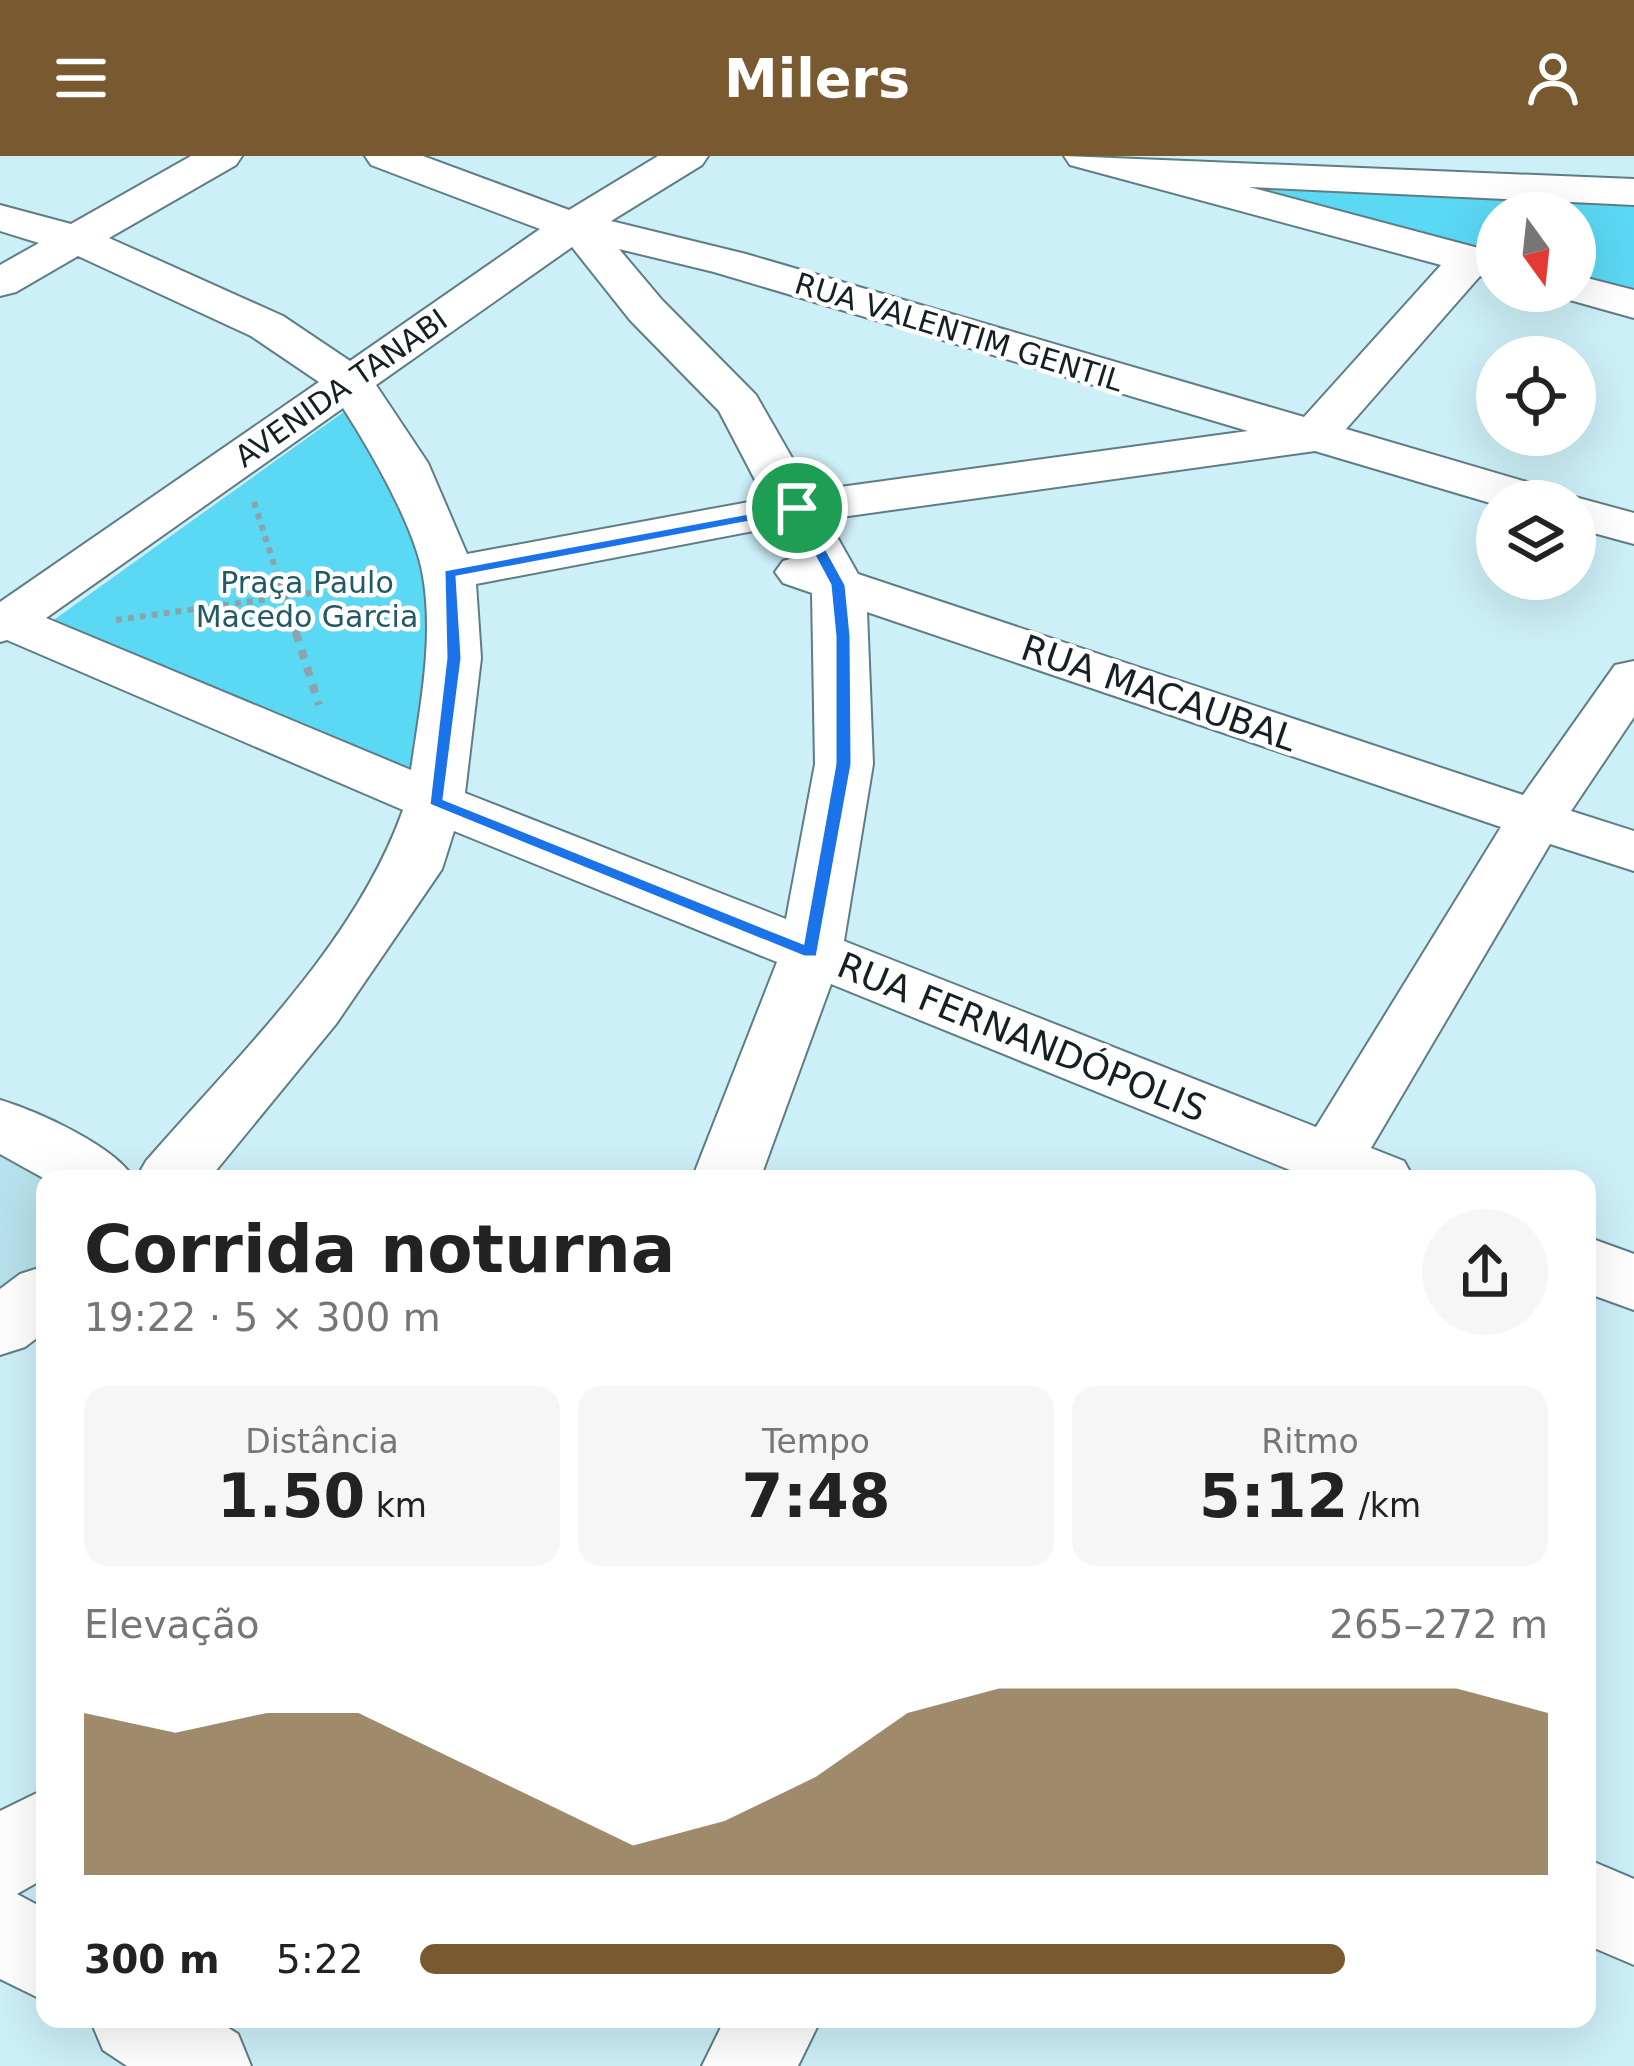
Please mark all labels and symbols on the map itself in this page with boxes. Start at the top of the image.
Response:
north arrow [1476,192,1596,312]
street label: RUA VALENTIM GENTIL [791,265,1128,399]
street label: AVENIDA TANABI [228,302,454,474]
pin [746,457,848,559]
park label: Praça Paulo Macedo Garcia [196,565,418,634]
street label: RUA MACAUBAL [1016,627,1302,759]
street label: RUA FERNANDÓPOLIS [832,944,1212,1130]

